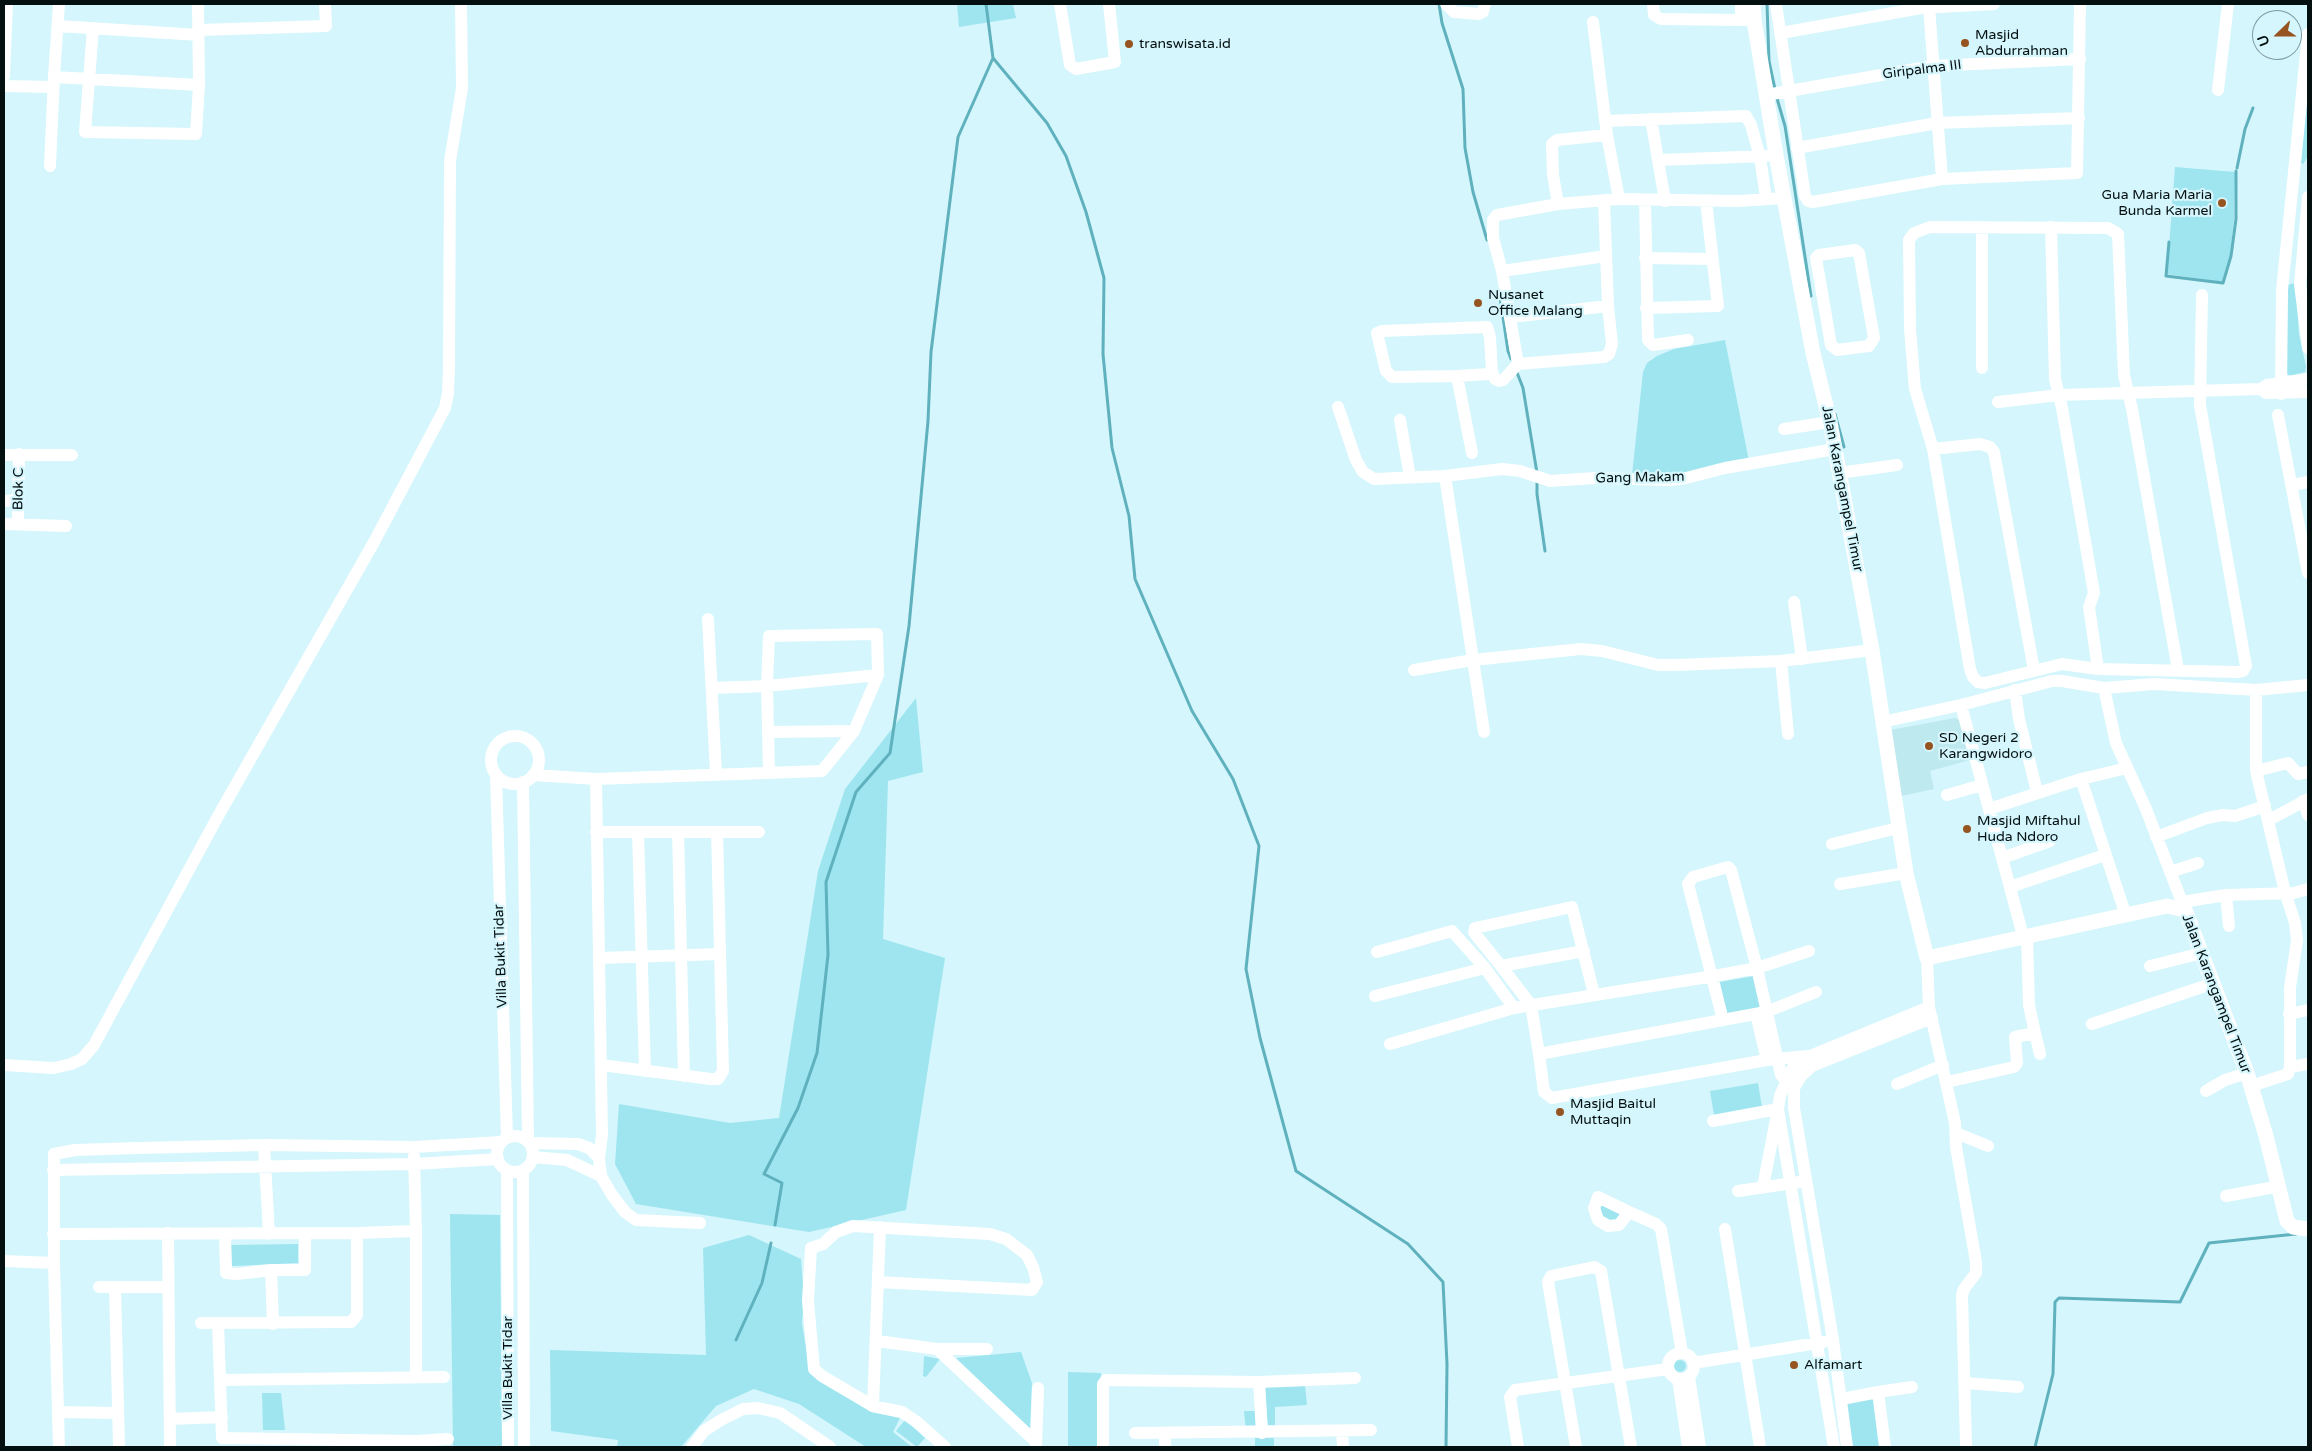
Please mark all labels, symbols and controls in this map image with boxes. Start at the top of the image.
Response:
north arrow [2252,10,2302,60]
place label: Masjid Abdurrahman [1975,27,2068,59]
text: U [2254,32,2273,49]
place label: transwisata.id [1139,36,1231,52]
marker: Masjid Abdurrahman [1959,37,1971,49]
marker: transwisata.id [1123,38,1135,50]
street label: Giripalma III [1882,57,1962,83]
place label: Gua Maria Maria Bunda Karmel [2102,187,2212,220]
marker: Gua Maria Maria Bunda Karmel [2216,197,2228,209]
place label: Nusanet Office Malang [1488,287,1583,320]
marker: Nusanet Office Malang [1472,297,1484,309]
street label: Jalan Karangampel Timur [1818,404,1866,574]
street label: Blok C [10,468,28,510]
street label: Gang Makam [1595,469,1685,487]
place label: SD Negeri 2 Karangwidoro [1939,730,2032,762]
marker: SD Negeri 2 Karangwidoro [1923,740,1935,752]
place label: Masjid Miftahul Huda Ndoro [1977,813,2080,846]
marker: Masjid Miftahul Huda Ndoro [1961,823,1973,835]
street label: Villa Bukit Tidar [491,904,511,1008]
street label: Jalan Karangampel Timur [2178,912,2254,1076]
place label: Masjid Baitul Muttaqin [1570,1096,1656,1128]
marker: Masjid Baitul Muttaqin [1554,1106,1566,1118]
street label: Villa Bukit Tidar [500,1316,516,1420]
place label: Alfamart [1804,1357,1862,1373]
marker: Alfamart [1788,1359,1800,1371]

